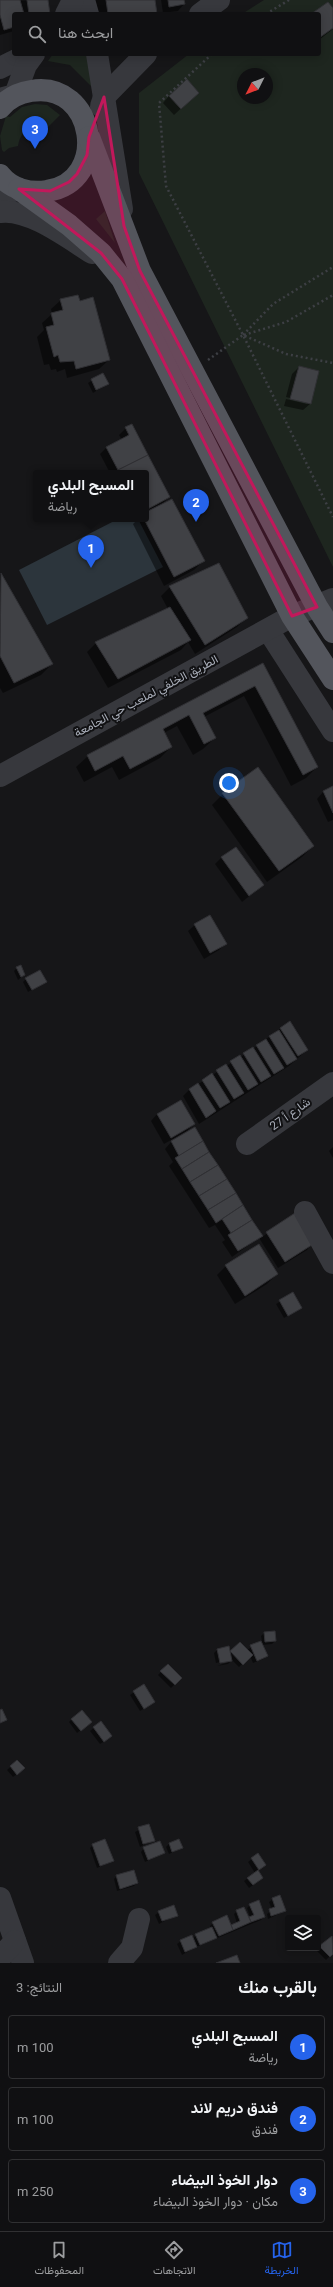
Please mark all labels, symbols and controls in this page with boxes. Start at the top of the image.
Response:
search box [12,12,321,56]
icon: search [26,23,48,45]
text: ابحث هنا [58,24,113,42]
north arrow [237,68,273,104]
pin: 3 [22,116,48,149]
popup [33,470,149,522]
text: المسبح البلدي [48,476,134,494]
pin: 2 [183,489,209,522]
text: رياضة [48,499,77,514]
pin: 1 [78,535,104,568]
street label: الطريق الخلفي لملعب حي الجامعة [72,652,222,743]
your location [219,773,239,793]
street label: شارع أ 27 [267,1095,314,1135]
map controls [285,1915,321,1951]
button: layers [285,1915,321,1951]
text: بالقرب منك [238,1977,317,1997]
text: النتائج: 3 [16,1980,62,1995]
text: المسبح البلدي [192,2027,278,2045]
text: 100 m [17,2040,54,2055]
text: 1 [299,2040,307,2055]
text: رياضة [248,2050,278,2065]
text: فندق دريم لاند [191,2099,278,2117]
text: 100 m [17,2112,54,2127]
text: 2 [299,2112,307,2127]
text: فندق [252,2122,278,2137]
text: دوار الخوذ البيضاء [171,2171,278,2189]
text: 250 m [17,2184,54,2199]
text: 3 [299,2184,307,2199]
text: مكان · دوار الخوذ البيضاء [153,2194,278,2209]
tab: المحفوظات [34,2239,84,2280]
tab: الاتجاهات [153,2239,196,2280]
tab: الخريطة [265,2239,299,2280]

